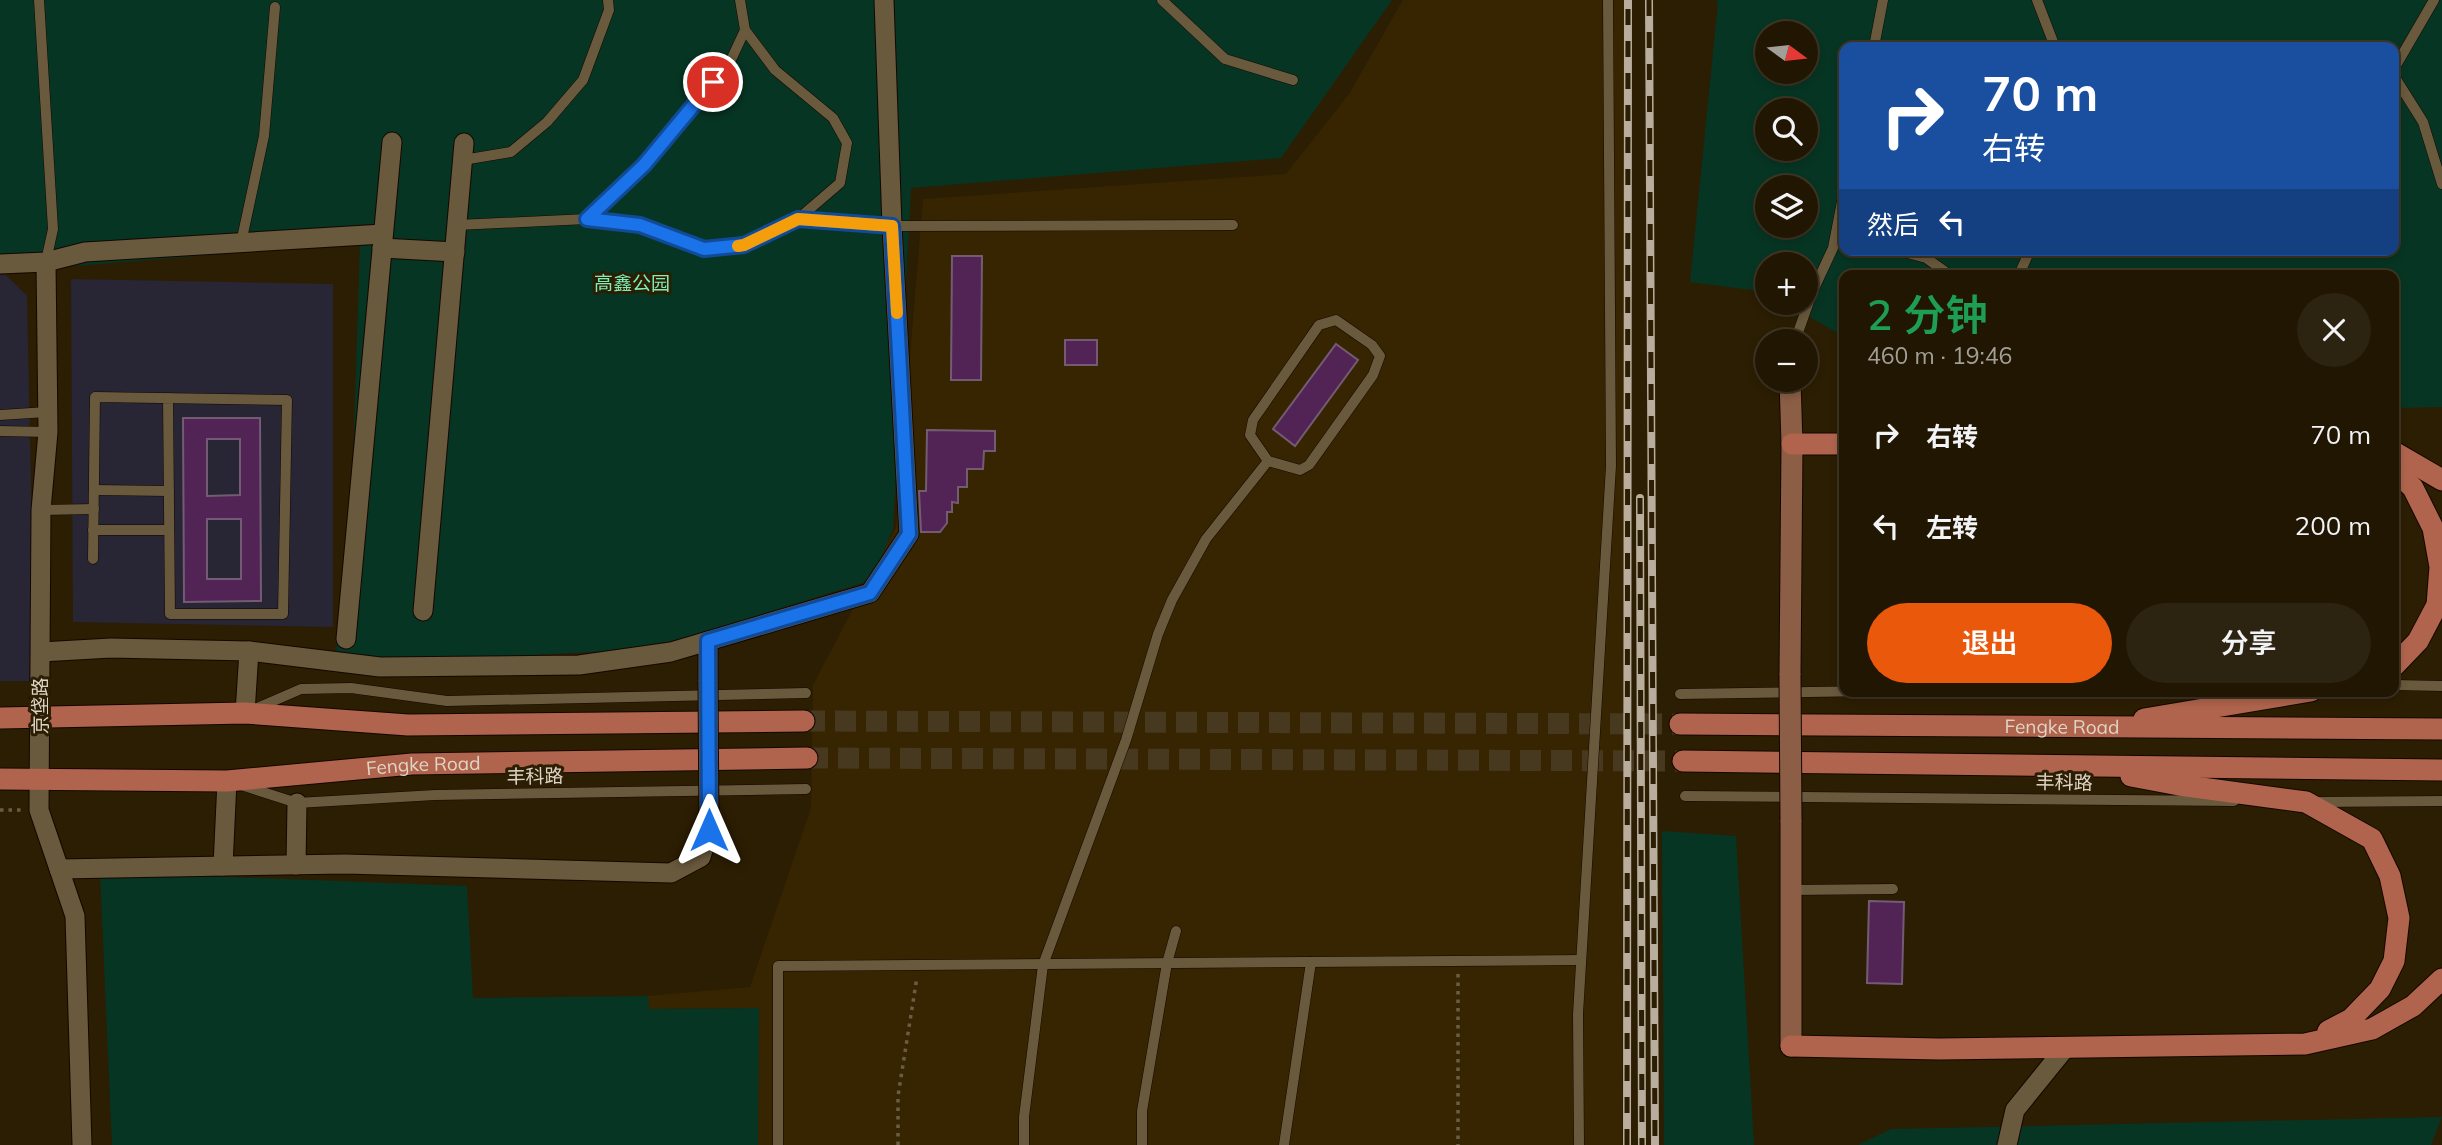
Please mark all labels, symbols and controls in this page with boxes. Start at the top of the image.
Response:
north arrow [1755,21,1818,84]
map controls [1755,21,1818,392]
pin [683,52,743,112]
text: 70 m [1982,62,2098,123]
icon: arrive [694,63,732,101]
icon: right [1867,70,1958,161]
button: search [1755,98,1818,161]
text: 右转 [1982,128,2046,168]
button: layers [1755,175,1818,238]
icon: left [1933,203,1971,241]
text: 然后 [1867,208,1919,241]
button: + [1755,252,1818,315]
park label: 高鑫公园 [594,271,670,295]
text: 2 分钟 [1867,288,1987,341]
button: close [2297,293,2371,367]
button: − [1755,329,1818,392]
text: 460 m · 19:46 [1867,341,2012,370]
icon: right [1867,416,1905,454]
text: 70 m [2310,418,2371,451]
text: 右转 [1926,420,1978,453]
icon: left [1867,507,1905,545]
text: 200 m [2295,509,2371,542]
text: 左转 [1926,511,1978,544]
button: 退出 [1867,603,2112,683]
button: 分享 [2126,603,2371,683]
street label: 京垡路 [28,677,52,735]
street label: Fengke Road [2005,714,2119,739]
street label: Fengke Road [365,751,481,780]
street label: 丰科路 [506,764,564,788]
street label: 丰科路 [2035,770,2093,794]
position arrow [672,793,746,867]

